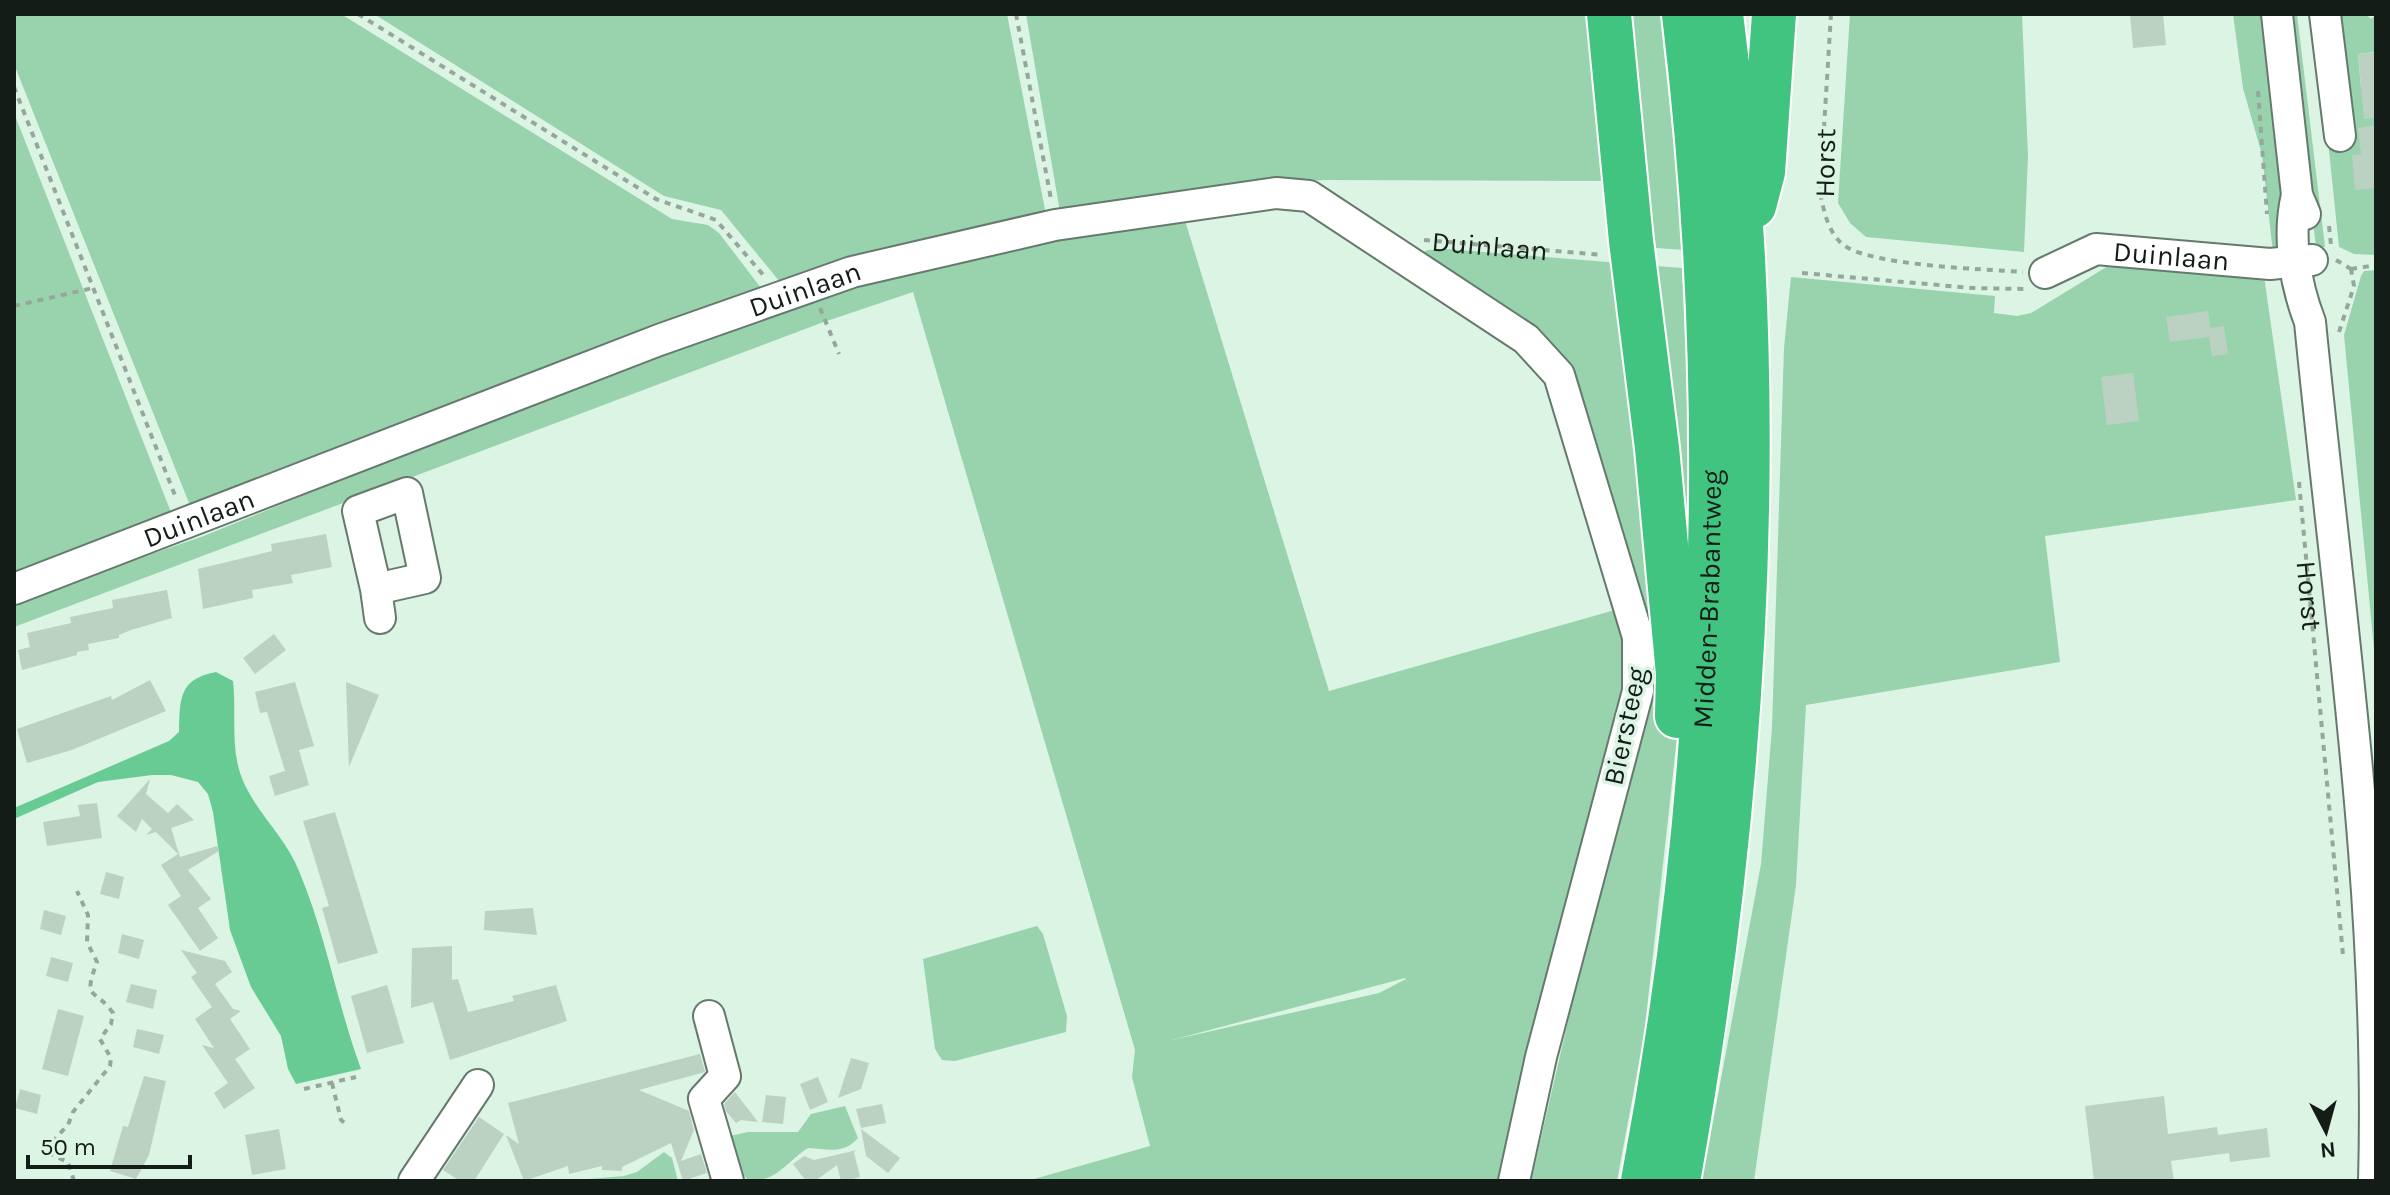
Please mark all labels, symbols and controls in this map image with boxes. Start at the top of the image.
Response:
street label: Horst [1808,128,1842,198]
street label: Duinlaan [1430,224,1549,267]
street label: Duinlaan [2112,234,2231,277]
street label: Duinlaan [744,254,865,324]
street label: Midden-Brabantweg [1685,469,1727,730]
street label: Duinlaan [139,481,259,554]
street label: Horst [2290,559,2329,632]
street label: Biersteeg [1596,664,1654,788]
north arrow [2286,1091,2366,1171]
scale bar [28,1119,190,1169]
text: 50 m [40,1133,96,1161]
text: N [2319,1136,2337,1164]

